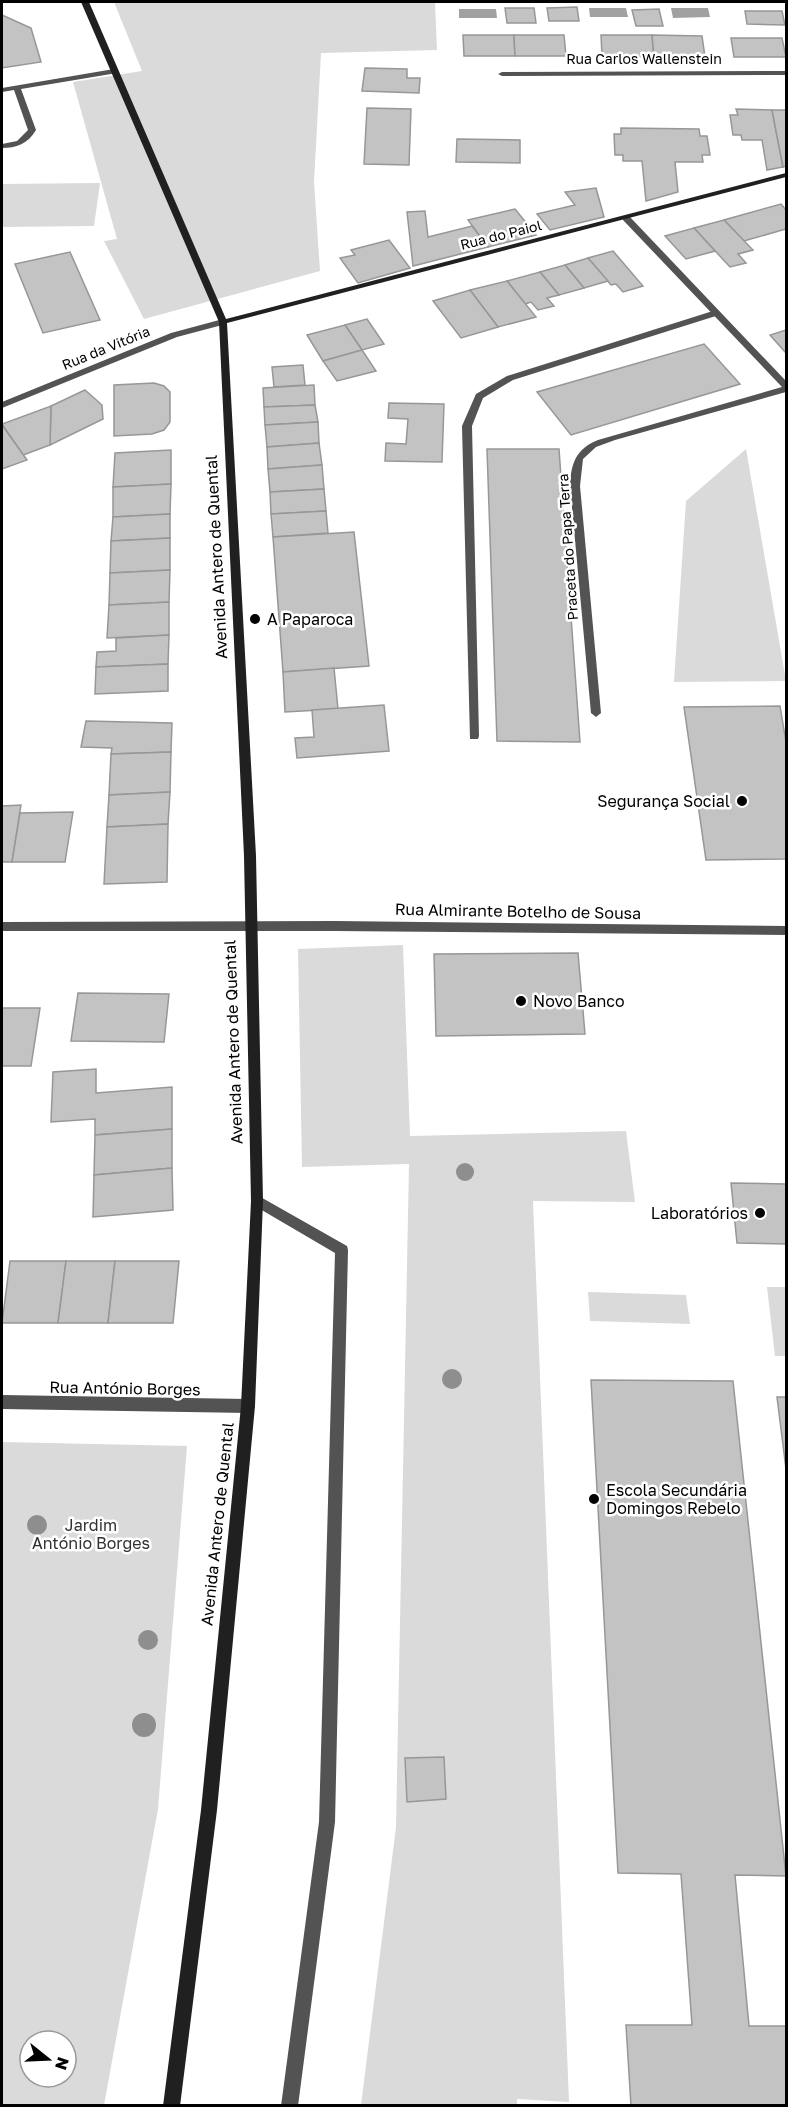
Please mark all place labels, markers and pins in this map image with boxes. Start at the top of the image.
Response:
place label: A Paparoca [267,609,353,629]
marker: A Paparoca [248,612,262,626]
place label: Segurança Social [597,791,730,811]
marker: Segurança Social [735,794,749,808]
place label: Novo Banco [533,991,625,1011]
marker: Novo Banco [514,994,528,1008]
place label: Laboratórios [651,1203,748,1223]
marker: Laboratórios [753,1206,767,1220]
place label: Escola Secundária Domingos Rebelo [606,1480,747,1518]
marker: Escola Secundária Domingos Rebelo [587,1492,601,1506]

